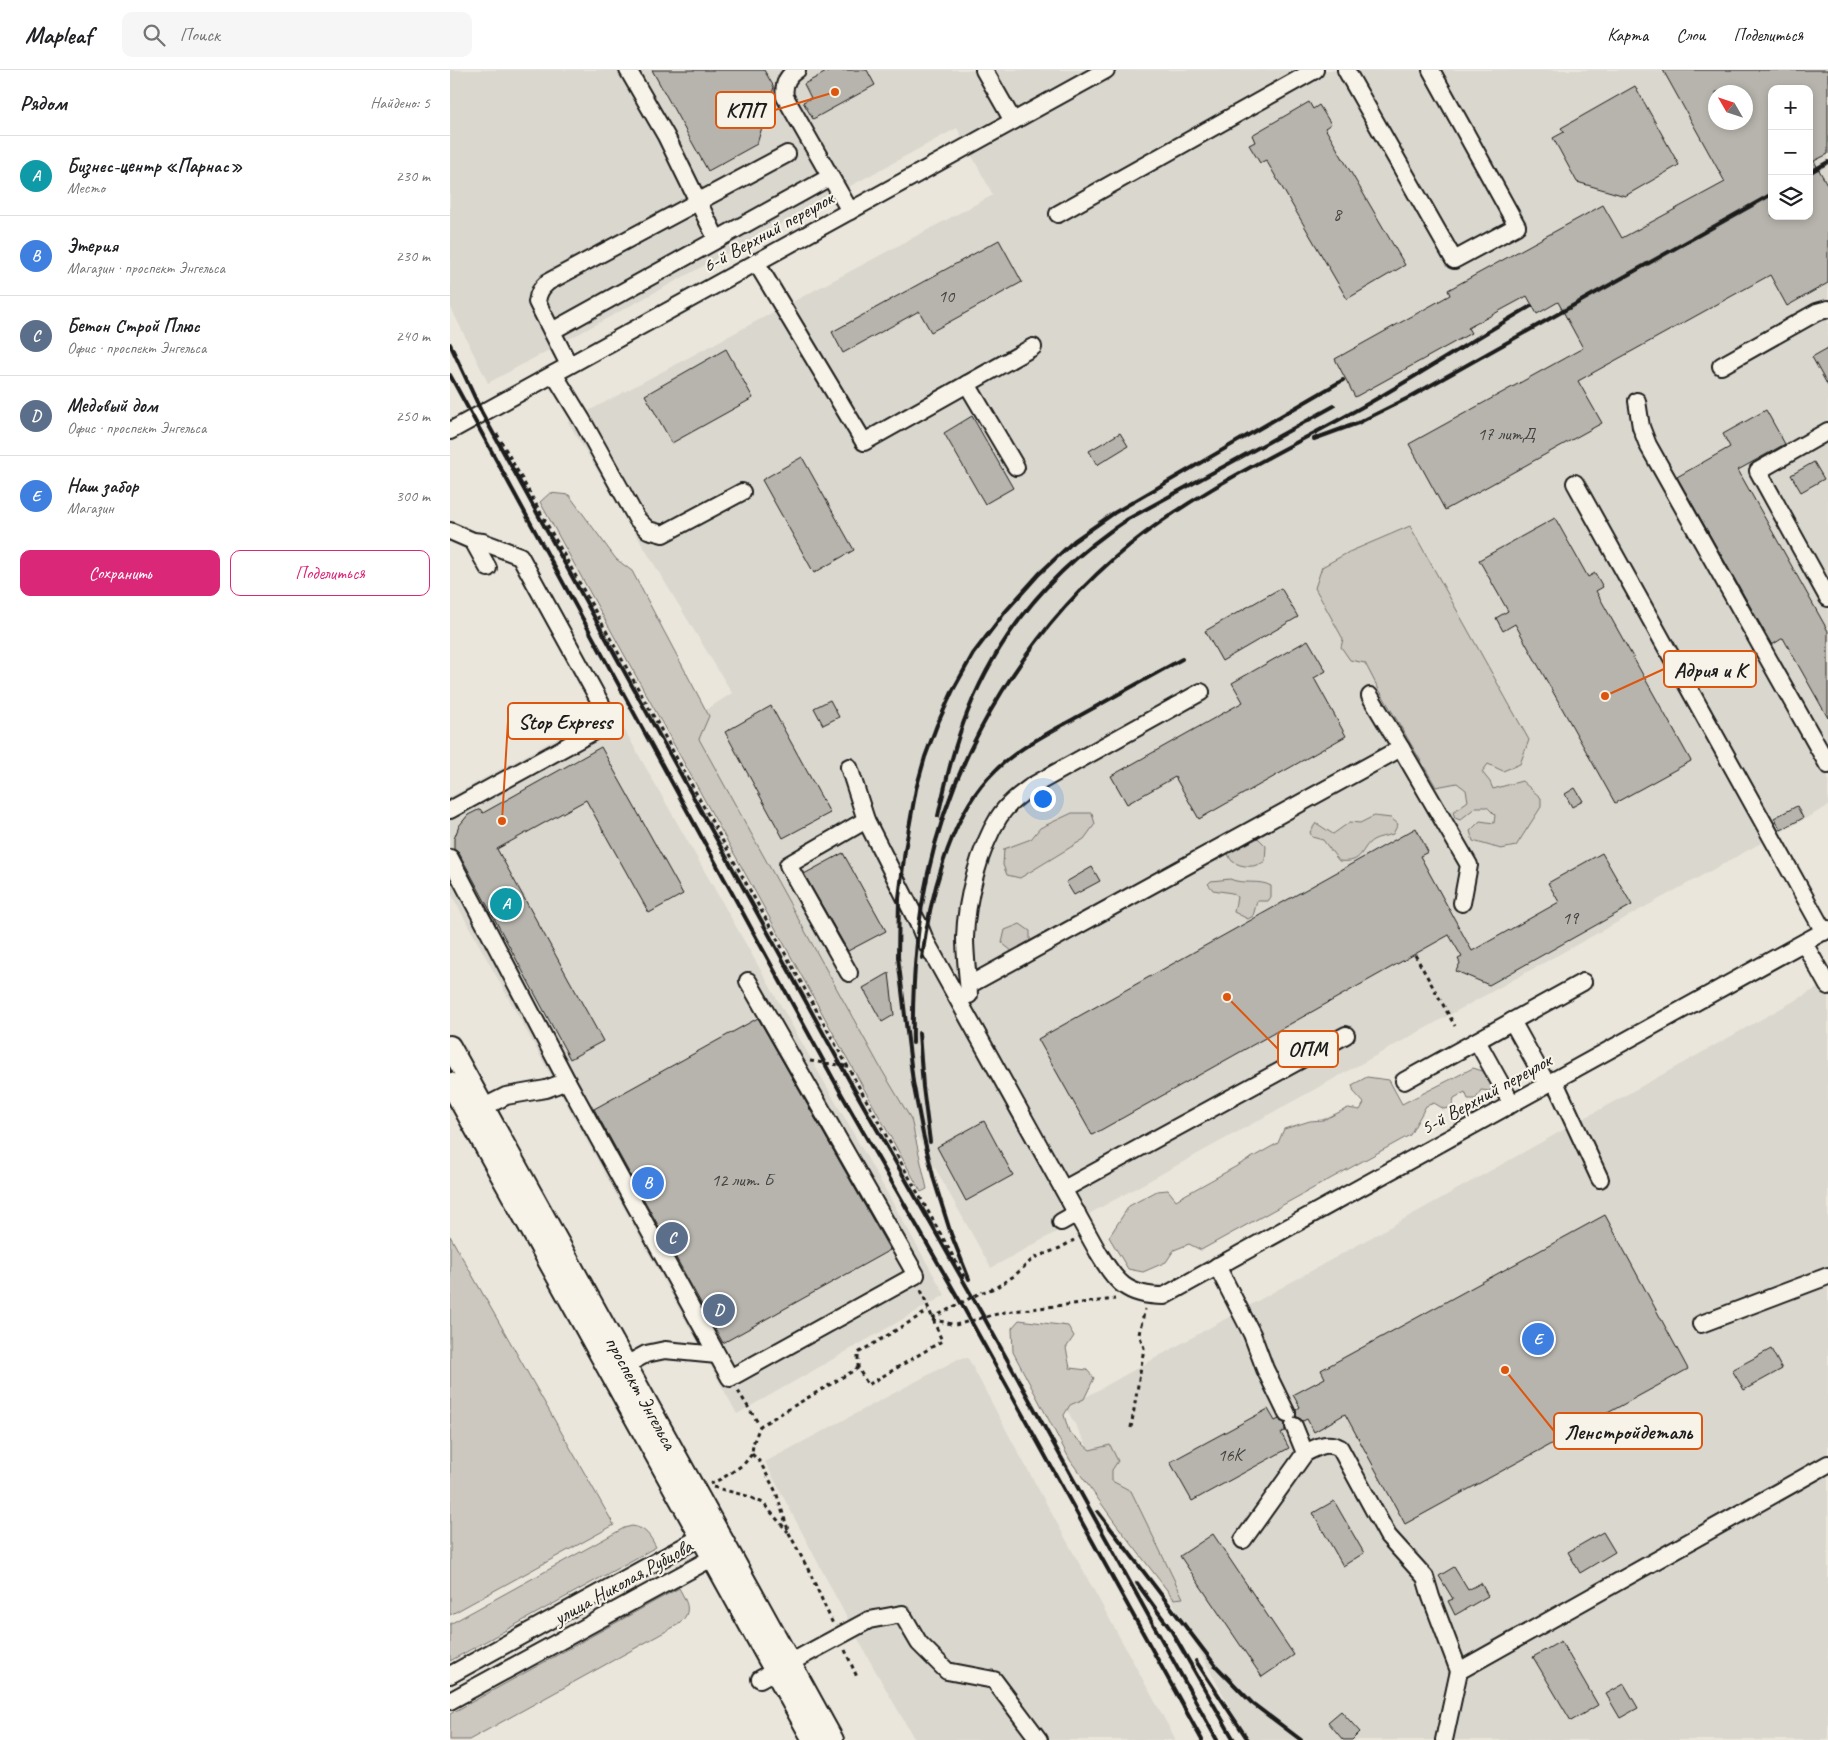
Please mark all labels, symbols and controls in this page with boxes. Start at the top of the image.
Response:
search box [122,12,472,57]
text: Mapleaf [25,20,92,50]
icon: search [140,21,168,49]
text: Поиск [180,23,220,47]
text: Карта [1607,24,1648,46]
text: Слои [1676,24,1705,46]
text: Поделиться [1733,24,1803,46]
north arrow [1708,85,1753,130]
map controls [1768,85,1813,220]
button: + [1768,85,1813,130]
text: Рядом [20,90,67,116]
callout: КПП [716,92,775,128]
text: Найдено: 5 [370,93,430,113]
text: КПП [726,97,768,123]
button: − [1768,130,1813,175]
text: Бизнес-центр «Парнас» [67,154,242,178]
text: A [32,166,40,186]
text: 230 m [396,166,430,186]
button: layers [1768,175,1813,220]
text: Место [67,178,105,198]
street label: 6-й Верхний переулок [698,185,839,278]
house number: 8 [1333,203,1343,225]
text: Этерия [67,234,118,258]
text: B [32,246,40,266]
text: 230 m [396,246,430,266]
text: Магазин · проспект Энгельса [67,258,225,278]
house number: 10 [938,285,956,307]
text: Бетон Строй Плюс [67,314,200,338]
text: C [32,326,40,346]
text: 240 m [396,326,430,346]
text: Офис · проспект Энгельса [67,338,206,358]
text: Медовый дом [67,394,158,418]
text: D [31,406,41,426]
text: 250 m [396,406,430,426]
text: Офис · проспект Энгельса [67,418,206,438]
house number: 17 литД [1477,423,1537,445]
text: Наш забор [67,474,138,498]
text: E [32,486,40,506]
text: 300 m [396,486,430,506]
text: Магазин [67,498,114,518]
button: Сохранить [20,550,220,596]
button: Поделиться [230,550,430,596]
callout: Адрия и К [1664,651,1756,687]
text: Адрия и К [1674,657,1750,683]
callout: Stop Express [508,703,623,739]
text: Stop Express [518,709,615,735]
your location [1030,786,1056,812]
pin: A [490,885,522,923]
house number: 19 [1562,907,1580,929]
callout: ОПМ [1278,1031,1338,1067]
text: ОПМ [1288,1036,1329,1062]
street label: 5-й Верхний переулок [1416,1047,1557,1140]
pin: B [632,1164,664,1202]
house number: 12 лит. Б [711,1169,776,1191]
pin: C [656,1219,688,1257]
pin: D [703,1291,735,1329]
pin: E [1522,1320,1554,1358]
street label: проспект Энгельса [600,1332,684,1455]
callout: Ленстройдеталь [1554,1413,1702,1449]
text: Ленстройдеталь [1564,1419,1694,1445]
house number: 16К [1217,1444,1247,1466]
street label: улица Николая Рубцова [548,1533,698,1631]

